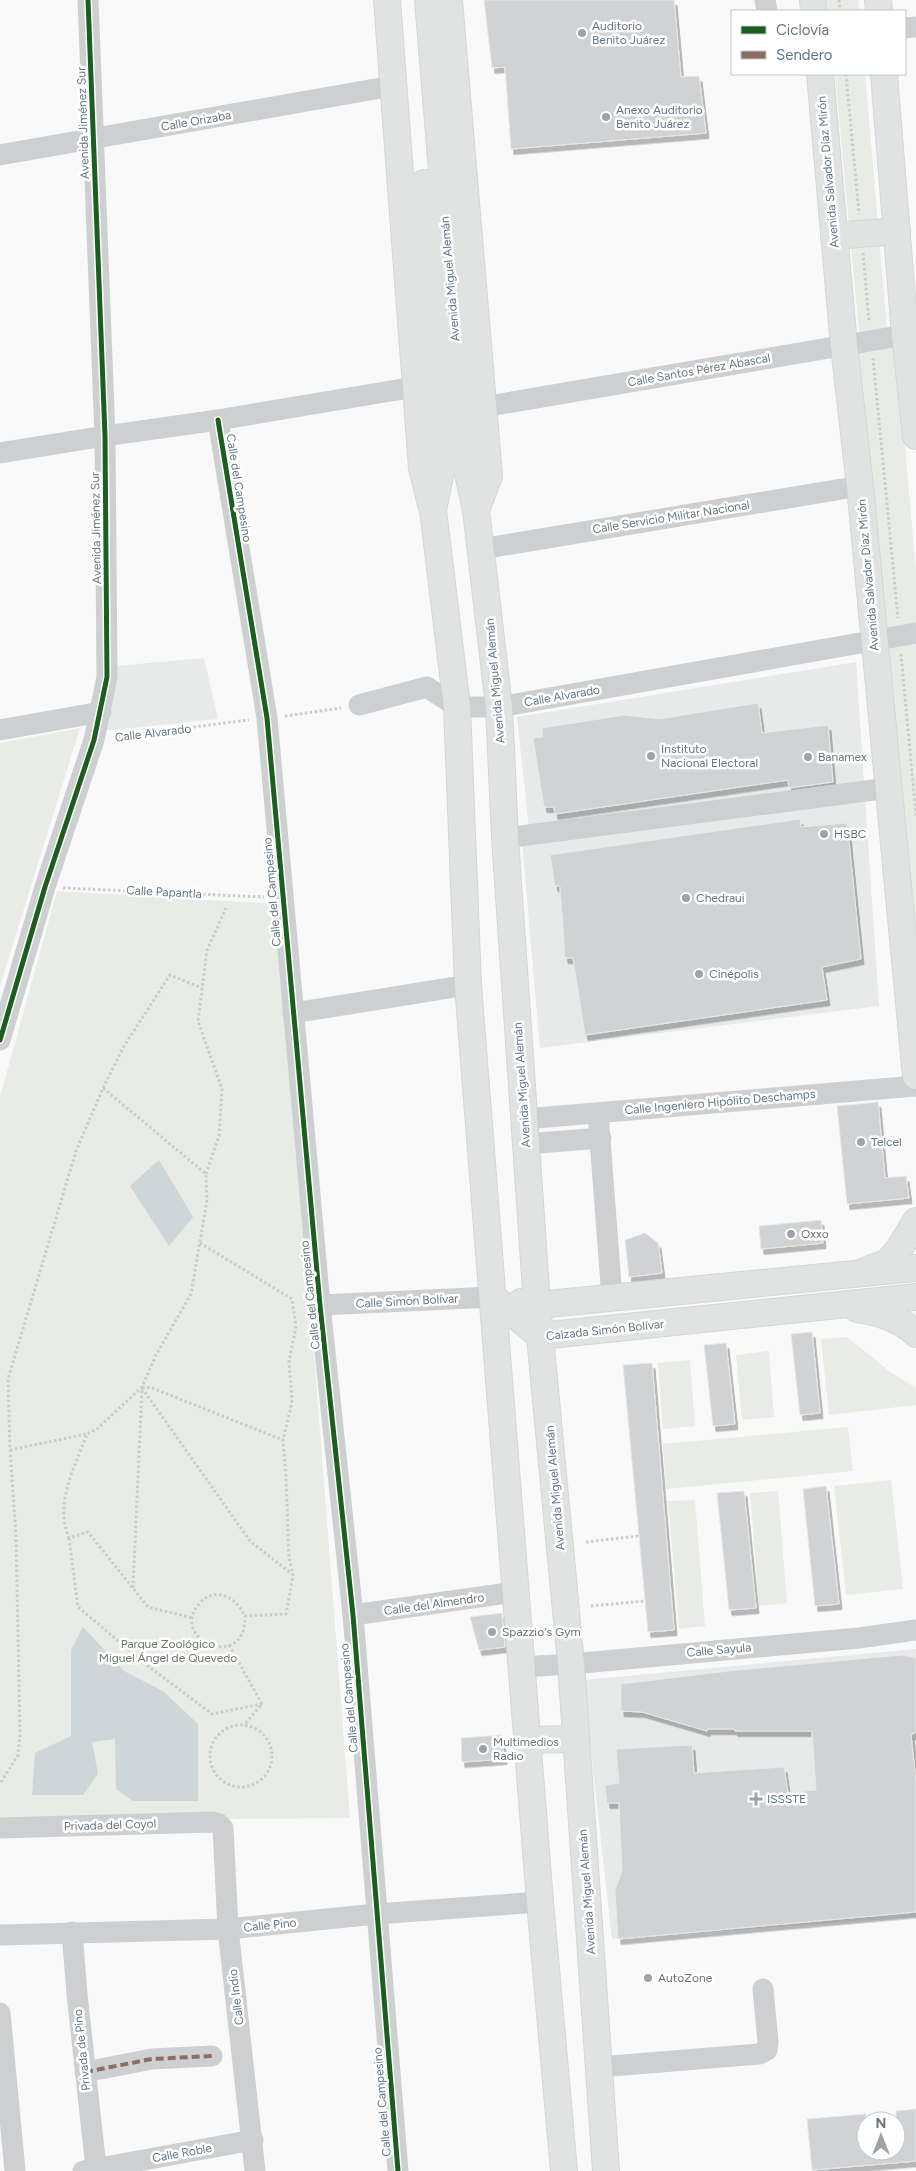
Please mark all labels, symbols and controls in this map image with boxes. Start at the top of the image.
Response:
legend [731,10,906,75]
place label: Auditorio Benito Juárez [592,19,665,47]
text: Ciclovía [776,21,829,39]
marker: Auditorio Benito Juárez [576,27,588,39]
text: Sendero [776,46,833,64]
street label: Avenida Jiménez Sur [74,67,92,179]
street label: Avenida Salvador Díaz Mirón [814,95,842,248]
place label: Anexo Auditorio Benito Juárez [616,103,703,131]
street label: Calle Orizaba [160,108,232,134]
marker: Anexo Auditorio Benito Juárez [600,111,612,123]
street label: Avenida Miguel Alemán [438,216,462,342]
street label: Calle Santos Pérez Abascal [627,351,771,389]
street label: Calle del Campesino [224,433,254,543]
street label: Avenida Jiménez Sur [88,472,104,584]
street label: Calle Servicio Militar Nacional [591,498,751,536]
street label: Avenida Salvador Díaz Mirón [854,498,882,651]
street label: Avenida Miguel Alemán [483,618,507,744]
street label: Calle Alvarado [523,682,601,710]
street label: Calle Alvarado [114,721,192,745]
place label: Instituto Nacional Electoral [661,742,758,770]
marker: Instituto Nacional Electoral [645,750,657,762]
place label: Banamex [818,750,867,764]
marker: Banamex [802,751,814,763]
place label: HSBC [834,827,867,841]
marker: HSBC [818,828,830,840]
street label: Calle del Campesino [260,837,284,947]
street label: Calle Papantla [126,883,202,901]
place label: Chedraui [696,891,745,905]
marker: Chedraui [680,892,692,904]
place label: Cinépolis [709,967,759,981]
marker: Cinépolis [693,968,705,980]
street label: Avenida Miguel Alemán [511,1022,533,1148]
street label: Calle Ingeniero Hipólito Deschamps [624,1087,816,1117]
place label: Telcel [871,1135,902,1149]
marker: Telcel [855,1136,867,1148]
place label: Oxxo [801,1227,829,1241]
marker: Oxxo [785,1228,797,1240]
street label: Calle del Campesino [297,1240,323,1350]
street label: Calle Simón Bolívar [355,1291,459,1311]
street label: Calzada Simón Bolívar [545,1317,665,1343]
street label: Avenida Miguel Alemán [543,1425,567,1551]
street label: Calle del Almendro [383,1590,485,1618]
place label: Spazzio's Gym [502,1625,581,1639]
marker: Spazzio's Gym [486,1626,498,1638]
park label: Parque Zoológico Miguel Ángel de Quevedo [99,1637,237,1665]
street label: Calle Sayula [686,1640,752,1660]
street label: Calle del Campesino [337,1643,361,1753]
place label: Multimedios Radio [493,1735,559,1763]
marker: Multimedios Radio [477,1743,489,1755]
marker: ISSSTE [749,1792,763,1806]
place label: ISSSTE [767,1792,806,1806]
street label: Privada del Coyol [64,1816,156,1834]
street label: Avenida Miguel Alemán [576,1829,598,1955]
street label: Calle Pino [243,1915,297,1935]
street label: Calle Indio [226,1968,246,2026]
place label: AutoZone [658,1971,713,1985]
marker: AutoZone [642,1972,654,1984]
street label: Privada de Pino [71,2008,93,2092]
street label: Calle del Campesino [370,2047,394,2157]
north arrow [856,2111,906,2161]
text: N [876,2115,886,2132]
street label: Calle Roble [151,2141,213,2165]

